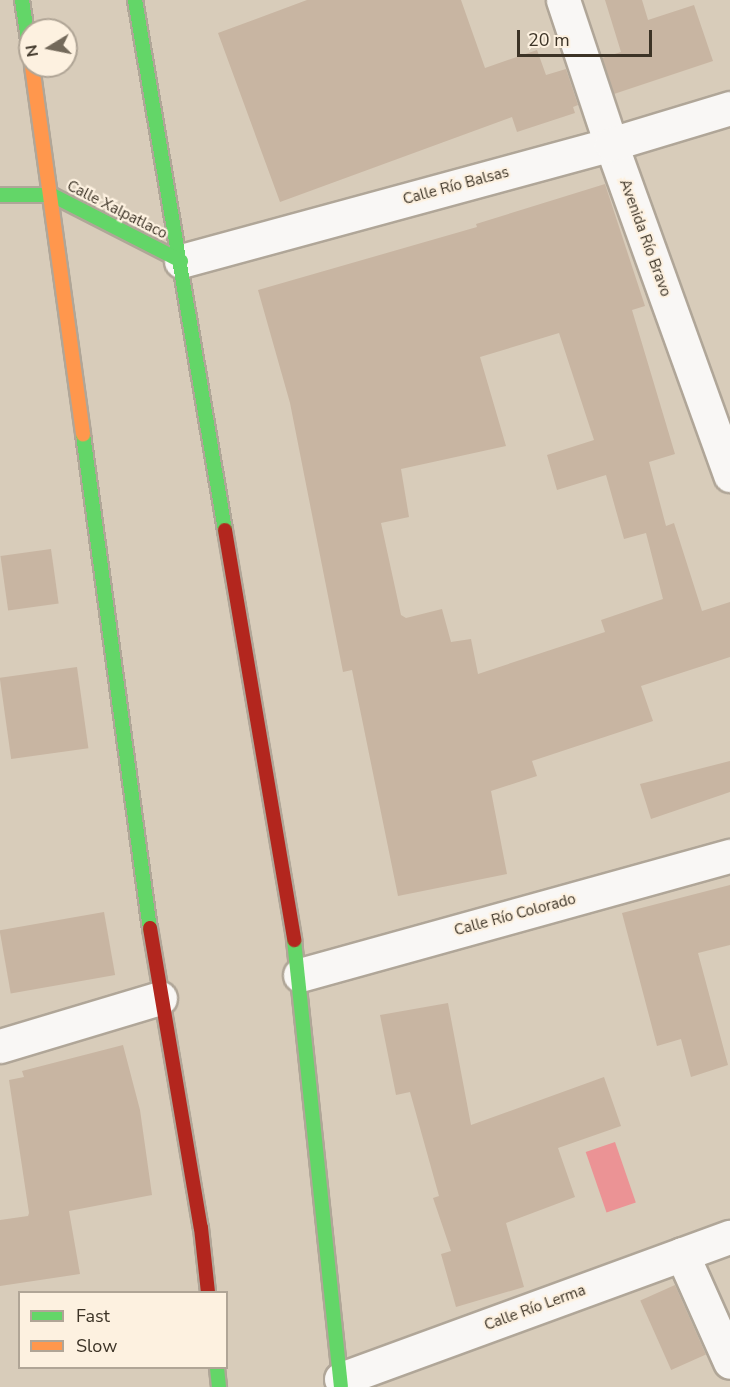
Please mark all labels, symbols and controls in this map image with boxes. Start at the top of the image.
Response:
north arrow [18,18,78,78]
scale bar [520,18,655,56]
text: 20 m [528,28,570,52]
text: N [20,43,44,59]
street label: Calle Río Balsas [401,163,511,209]
street label: Calle Xalpatlaco [64,177,170,243]
street label: Avenida Río Bravo [615,177,675,299]
street label: Calle Río Colorado [452,890,578,940]
street label: Calle Río Lerma [482,1281,588,1335]
legend [18,1291,228,1369]
text: Fast [76,1304,110,1328]
text: Slow [76,1334,117,1358]

